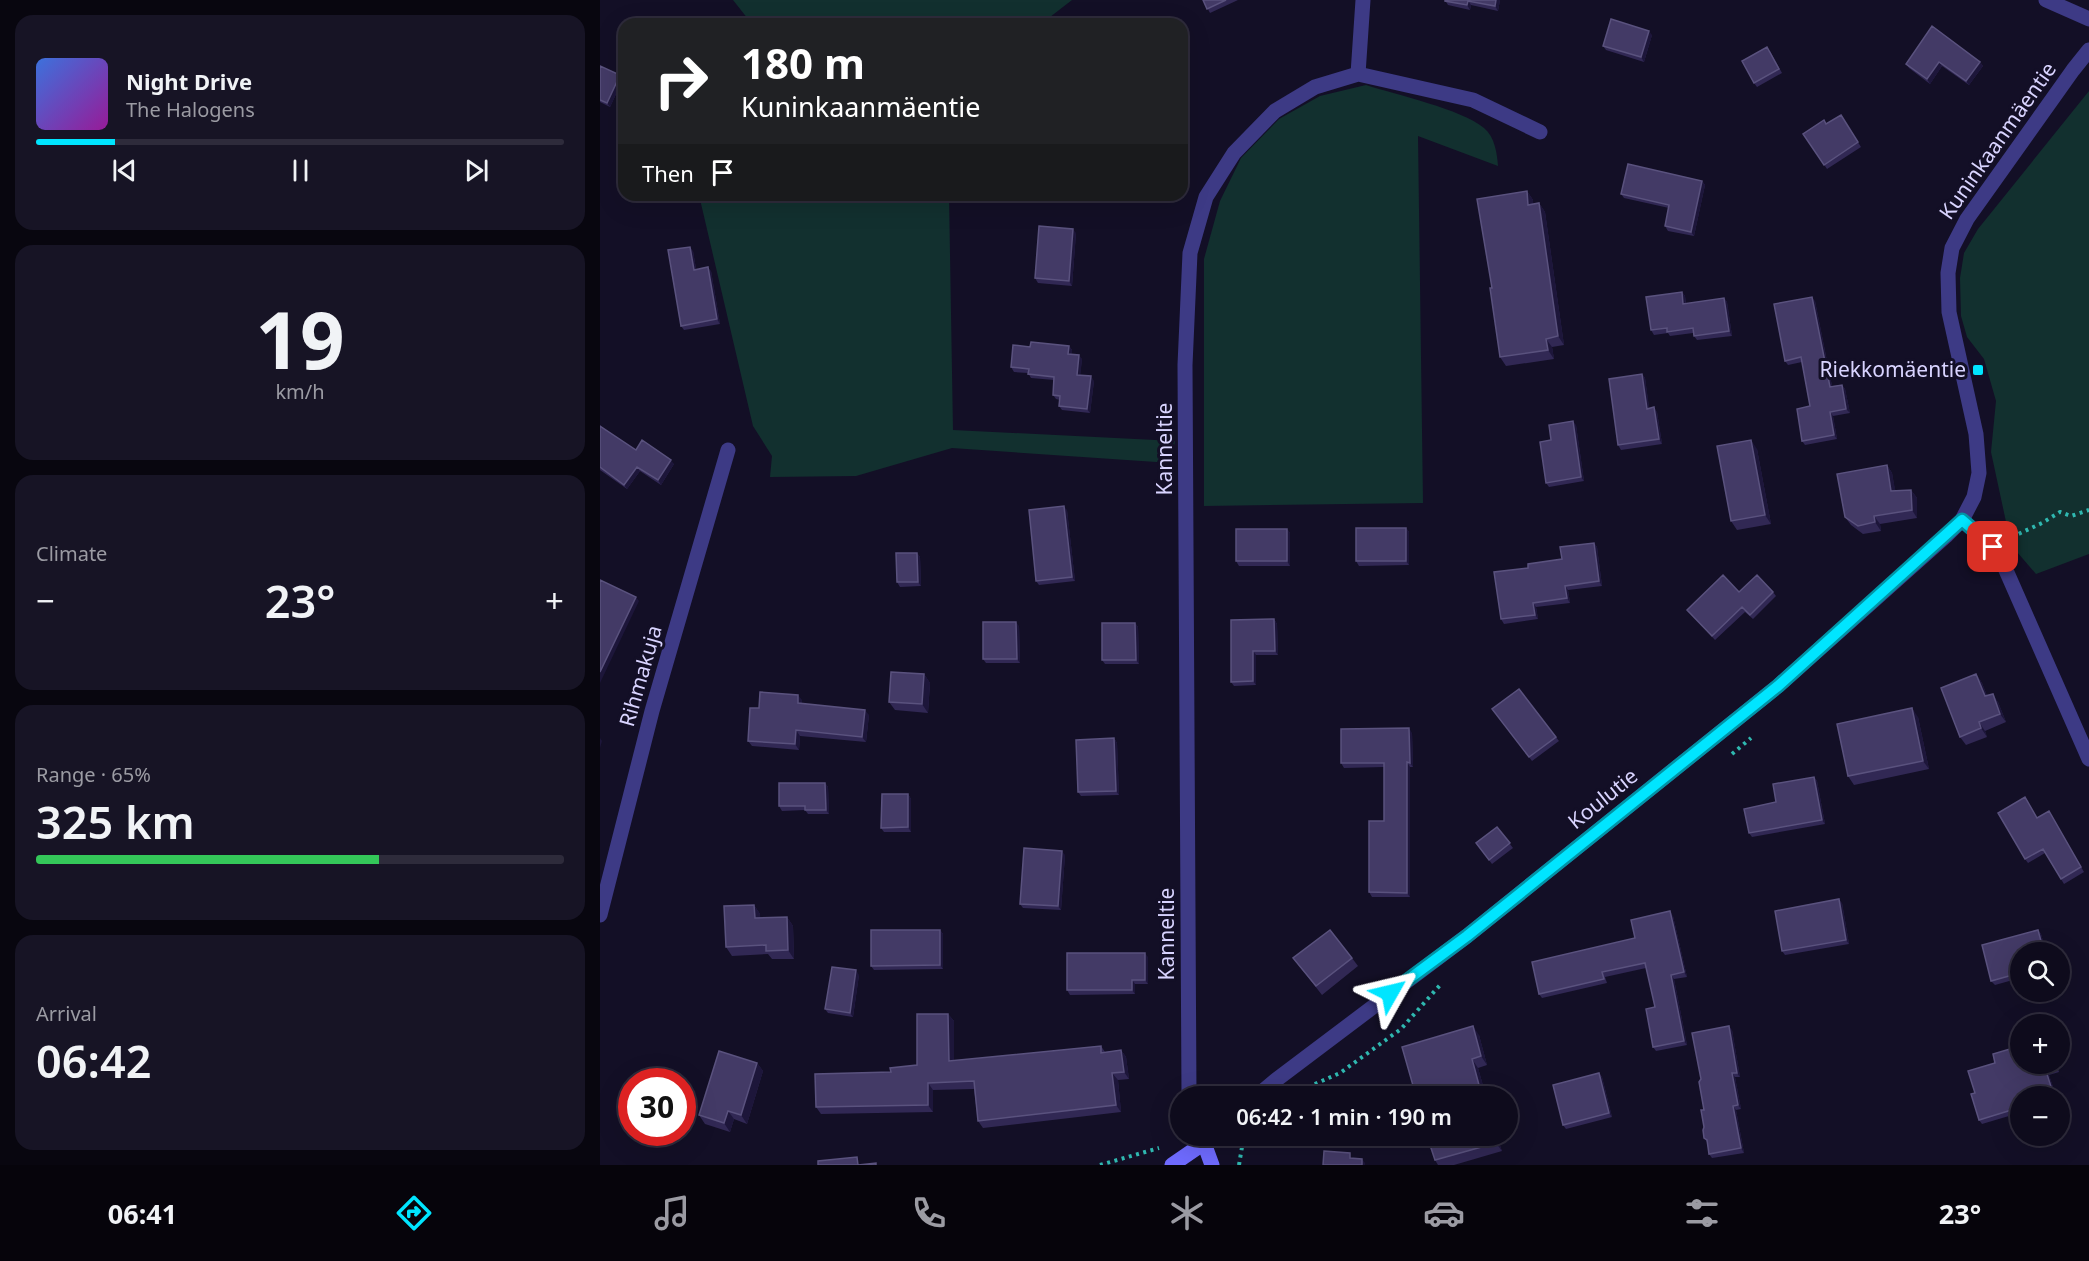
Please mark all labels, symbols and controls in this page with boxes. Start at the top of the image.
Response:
text: 180 m [741,34,865,91]
icon: right [642,42,720,120]
street label: Kuninkaanmäentie [1932,56,2062,225]
text: Night Drive [126,66,252,96]
text: Kuninkaanmäentie [741,88,980,125]
text: The Halogens [126,96,255,123]
icon: previous [108,154,141,187]
icon: pause [284,154,317,187]
icon: next [460,154,493,187]
icon: arrive [706,156,739,189]
text: Then [642,158,694,188]
text: 19 [255,286,345,392]
place label: Riekkomäentie [1819,355,1966,383]
marker: Riekkomäentie [1971,363,1985,377]
text: km/h [275,378,325,405]
street label: Kanneltie [1150,403,1178,495]
pin [1967,521,2018,572]
icon: arrive [1976,530,2009,563]
text: Climate [36,540,107,567]
text: 23° [265,570,335,631]
text: − [36,578,55,623]
text: + [545,578,564,623]
street label: Rihmakuja [612,622,668,730]
text: Range · 65% [36,761,151,788]
street label: Koulutie [1562,762,1643,835]
text: 325 km [36,791,195,852]
street label: Kanneltie [1152,888,1180,980]
map controls [2010,942,2070,1146]
button: search [2010,942,2070,1002]
position arrow [1358,961,1422,1025]
text: Arrival [36,1000,97,1027]
button: + [2010,1014,2070,1074]
text: 06:42 [36,1030,151,1091]
speed limit sign: 30 [618,1068,696,1146]
button: − [2010,1086,2070,1146]
text: 06:42 · 1 min · 190 m [1236,1101,1452,1131]
icon: directions [393,1192,435,1234]
icon: music [651,1192,693,1234]
icon: phone [908,1192,950,1234]
icon: climate [1166,1192,1208,1234]
icon: car [1423,1192,1465,1234]
icon: filters [1681,1192,1723,1234]
text: 06:41 [108,1195,177,1232]
text: 23° [1939,1195,1981,1232]

